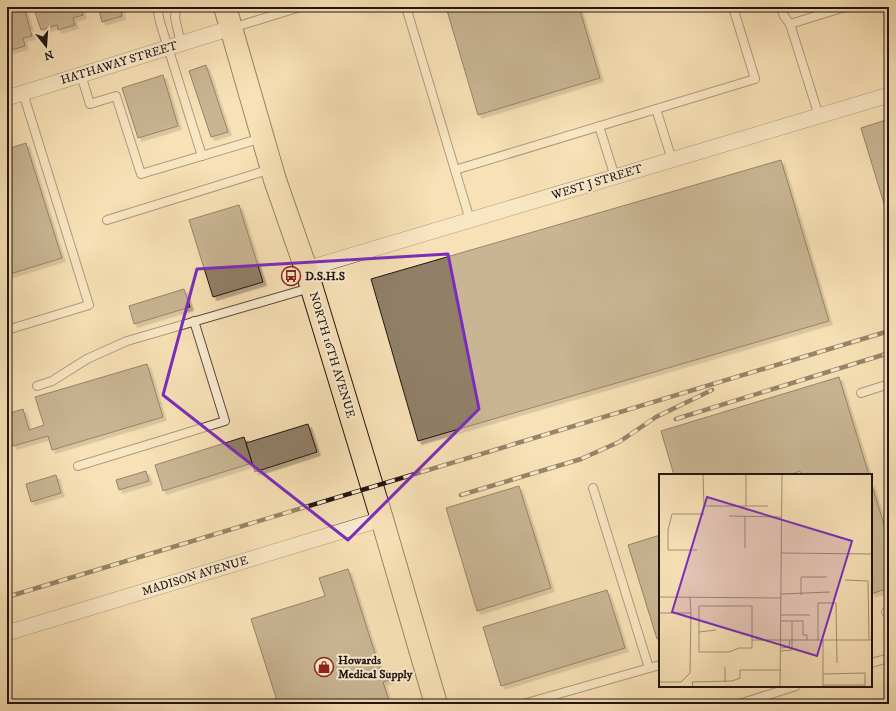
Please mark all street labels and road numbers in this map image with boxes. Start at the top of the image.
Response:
street label: HATHAWAY STREET [59,38,179,88]
street label: WEST J STREET [549,161,644,203]
street label: NORTH 16TH AVENUE [306,290,358,420]
street label: MADISON AVENUE [140,553,250,599]

